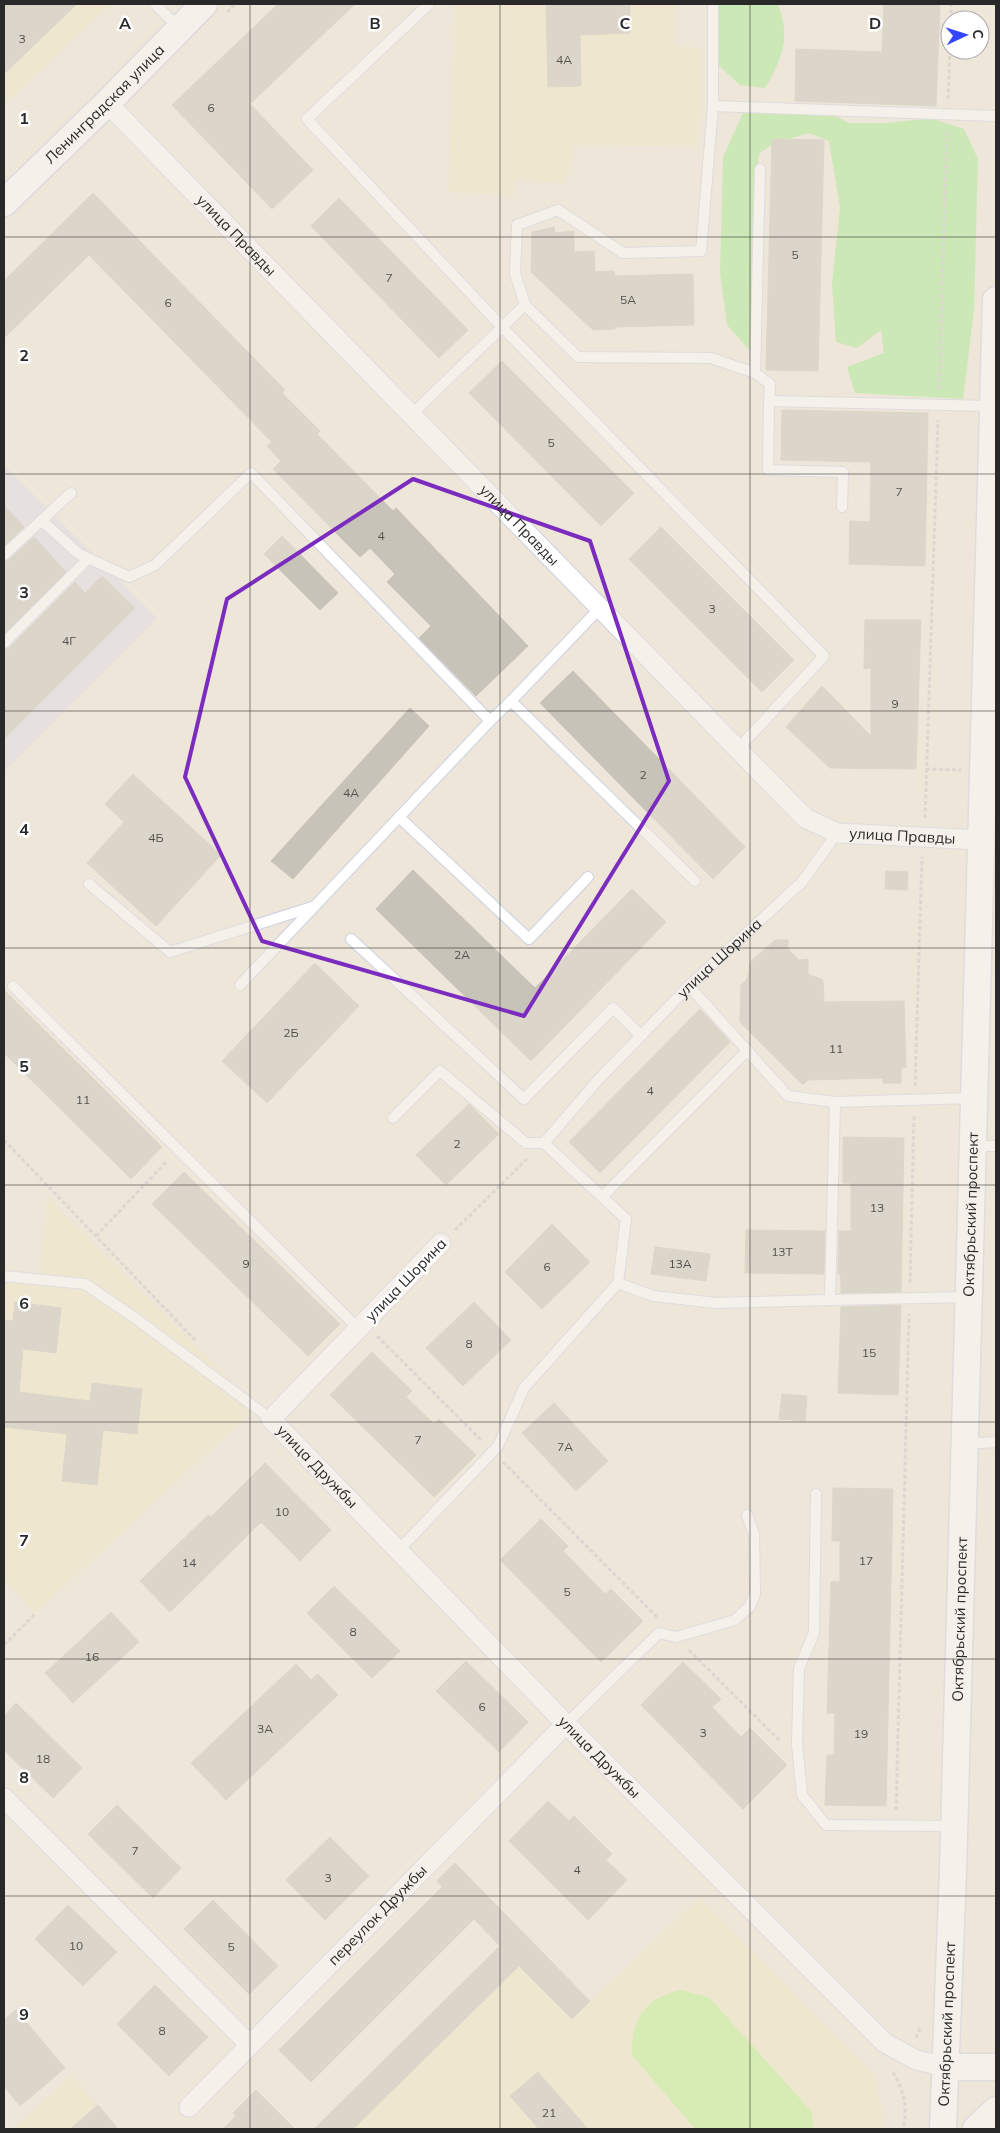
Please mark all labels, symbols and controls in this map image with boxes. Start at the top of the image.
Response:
north arrow [940,10,990,60]
text: A [119,13,131,33]
text: B [369,13,381,33]
text: C [620,13,631,33]
text: D [869,13,881,33]
text: С [969,29,987,40]
house number: 3 [18,31,26,46]
street label: Ленинградская улица [40,40,168,167]
house number: 4А [556,52,572,67]
house number: 6 [207,100,215,115]
text: 1 [19,108,29,128]
street label: улица Правды [193,190,281,280]
house number: 5 [791,247,799,262]
house number: 7 [385,270,393,285]
house number: 5А [620,292,636,307]
house number: 6 [164,295,172,310]
text: 2 [19,345,29,365]
house number: 5 [547,435,555,450]
street label: улица Правды [476,480,563,569]
house number: 7 [895,484,903,499]
house number: 4 [377,528,385,543]
text: 3 [19,582,29,602]
house number: 3 [708,601,716,616]
house number: 4Г [62,633,76,648]
house number: 9 [891,696,899,711]
house number: 2 [639,767,647,782]
house number: 4А [343,785,359,800]
text: 4 [19,819,29,839]
street label: улица Правды [849,824,956,848]
house number: 4Б [148,830,164,845]
street label: улица Шорина [673,914,765,1002]
house number: 2А [454,947,470,962]
house number: 2Б [283,1025,299,1040]
house number: 11 [829,1041,843,1056]
text: 5 [19,1056,29,1076]
house number: 4 [646,1083,654,1098]
house number: 11 [76,1092,90,1107]
street label: Октябрьский проспект [959,1132,982,1297]
house number: 2 [453,1136,461,1151]
house number: 13 [870,1200,884,1215]
street label: улица Шорина [361,1234,450,1325]
house number: 13Т [771,1244,794,1259]
house number: 9 [242,1256,250,1271]
house number: 13А [668,1256,692,1271]
house number: 6 [543,1259,551,1274]
text: 6 [19,1293,29,1313]
house number: 8 [465,1336,473,1351]
house number: 15 [862,1345,876,1360]
street label: улица Дружбы [273,1421,362,1512]
house number: 7 [414,1432,422,1447]
house number: 7А [557,1439,573,1454]
house number: 10 [275,1504,289,1519]
text: 7 [19,1530,29,1550]
street label: Октябрьский проспект [948,1536,971,1702]
house number: 17 [859,1553,873,1568]
house number: 14 [182,1555,196,1570]
house number: 5 [563,1584,571,1599]
house number: 8 [349,1624,357,1639]
house number: 16 [85,1649,99,1664]
house number: 6 [478,1699,486,1714]
street label: улица Дружбы [554,1712,645,1802]
house number: 3А [257,1721,273,1736]
house number: 3 [699,1725,707,1740]
house number: 19 [854,1726,868,1741]
house number: 18 [36,1751,50,1766]
text: 8 [19,1767,29,1787]
house number: 7 [131,1843,139,1858]
street label: переулок Дружбы [324,1861,431,1969]
house number: 4 [573,1862,581,1877]
house number: 3 [324,1870,332,1885]
house number: 10 [69,1938,83,1953]
house number: 5 [227,1939,235,1954]
street label: Октябрьский проспект [934,1941,959,2107]
text: 9 [19,2004,29,2024]
house number: 8 [158,2023,166,2038]
house number: 21 [542,2105,556,2120]

